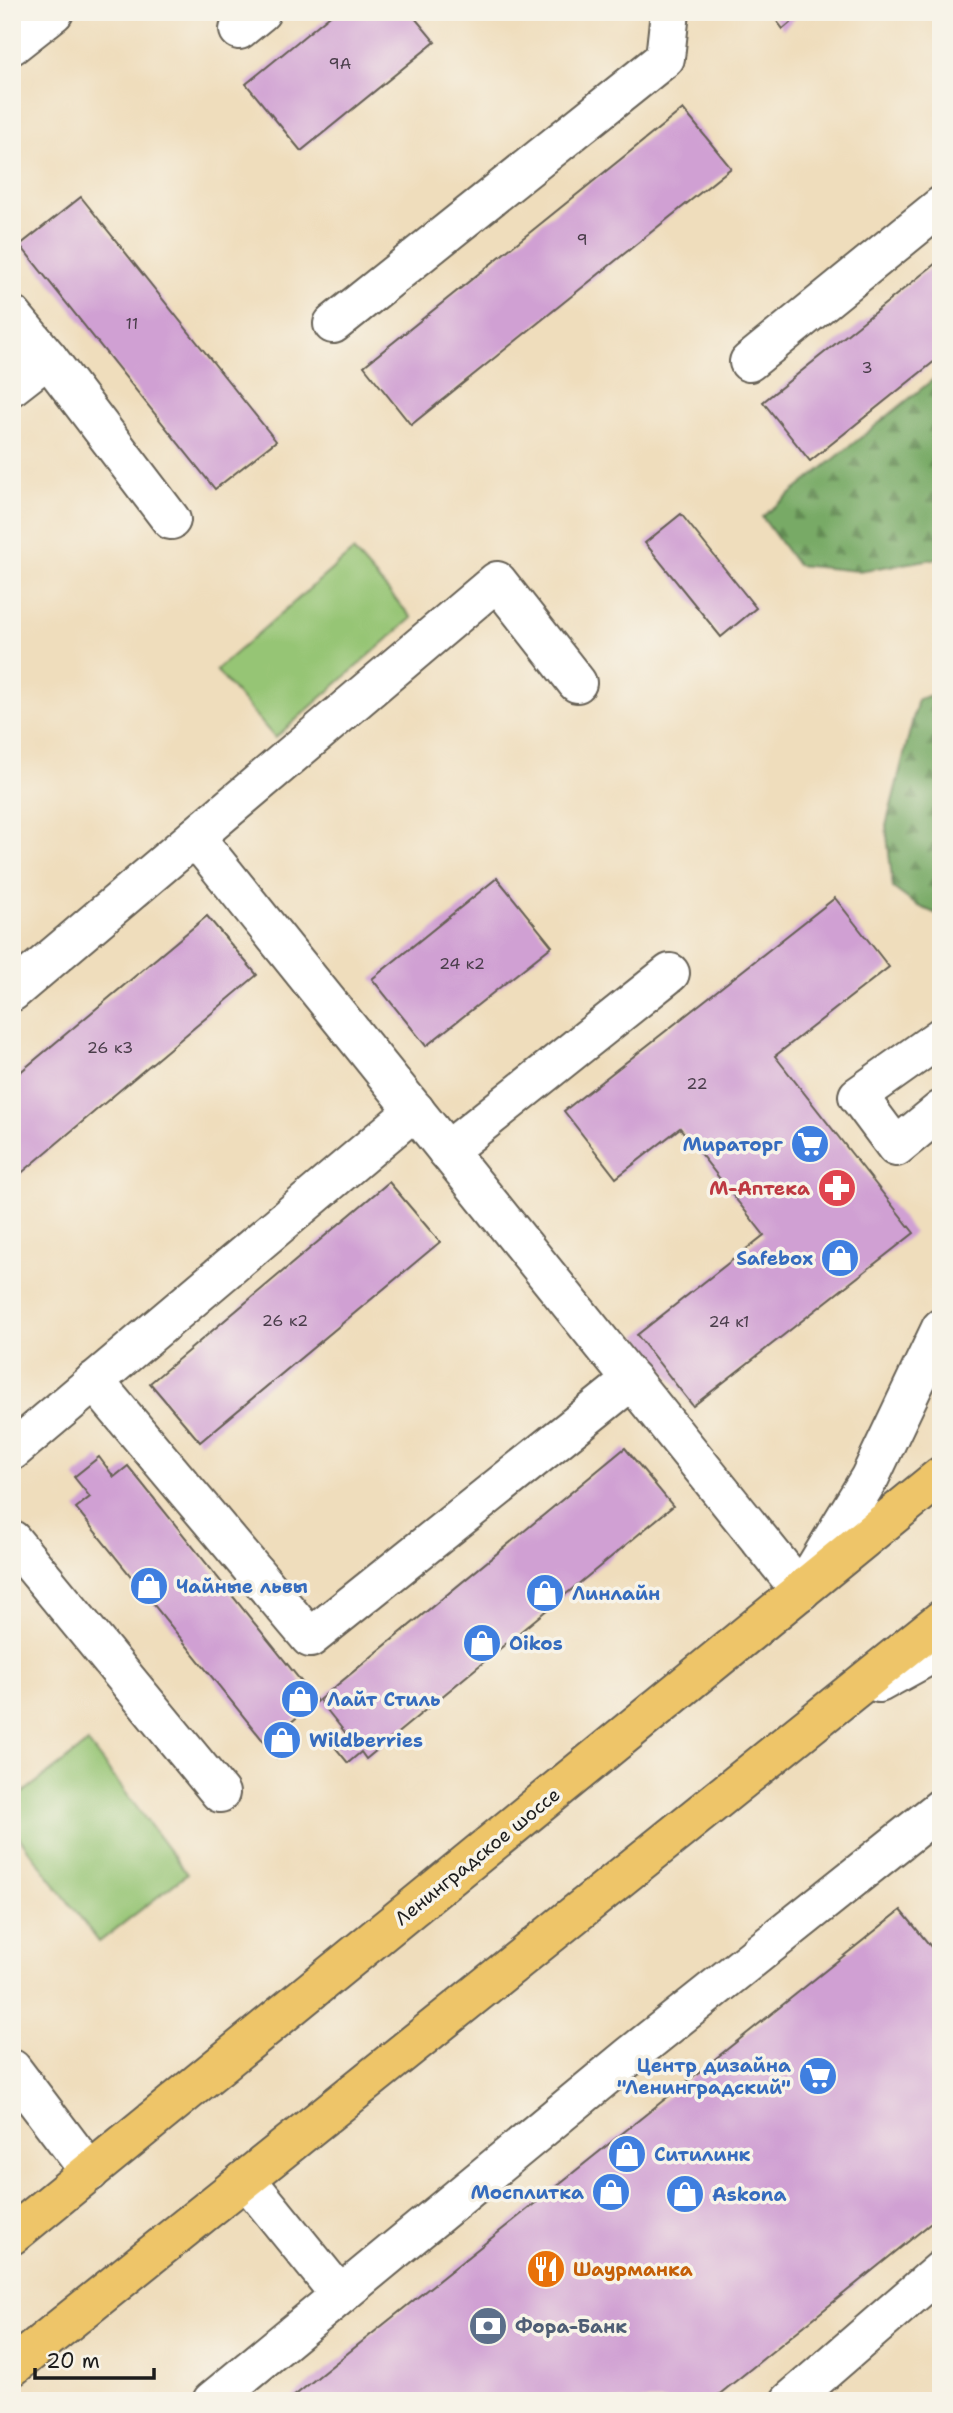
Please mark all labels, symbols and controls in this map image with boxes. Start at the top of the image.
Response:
house number: 9А [329,53,351,74]
house number: 9 [576,229,588,250]
house number: 11 [126,313,138,334]
house number: 3 [861,357,873,378]
house number: 24 к2 [439,953,485,974]
house number: 26 к3 [87,1037,133,1058]
house number: 22 [686,1073,708,1094]
supermarket icon: Мираторг [789,1123,831,1165]
place label: Мираторг [683,1132,783,1157]
pharmacy icon: М-Аптека [816,1167,858,1209]
place label: М-Аптека [709,1176,810,1201]
shop icon: Safebox [819,1237,861,1279]
place label: Safebox [736,1246,813,1271]
house number: 26 к2 [262,1310,308,1331]
house number: 24 к1 [708,1311,750,1332]
shop icon: Чайные львы [128,1565,170,1607]
shop icon: Линлайн [524,1572,566,1614]
place label: Чайные львы [176,1574,308,1599]
place label: Линлайн [572,1581,660,1606]
shop icon: Oikos [461,1622,503,1664]
place label: Oikos [509,1631,563,1656]
shop icon: Лайт Стиль [279,1678,321,1720]
place label: Лайт Стиль [327,1687,440,1712]
shop icon: Wildberries [261,1719,303,1761]
place label: Wildberries [309,1728,423,1753]
street label: Ленинградское шоссе [389,1782,565,1931]
place label: Центр дизайна "Ленинградский" [617,2053,791,2100]
supermarket icon: Центр дизайна "Ленинградский" [797,2055,839,2097]
shop icon: Ситилинк [606,2133,648,2175]
place label: Ситилинк [654,2142,751,2167]
shop icon: Мосплитка [590,2171,632,2213]
shop icon: Askona [664,2173,706,2215]
place label: Мосплитка [470,2180,584,2205]
place label: Askona [712,2182,786,2207]
restaurant icon: Шаурманка [525,2248,567,2290]
place label: Шаурманка [573,2257,693,2282]
bank icon: Фора-Банк [467,2305,509,2347]
place label: Фора-Банк [515,2314,627,2339]
scale bar [35,2336,154,2380]
text: 20 m [46,2347,100,2375]

